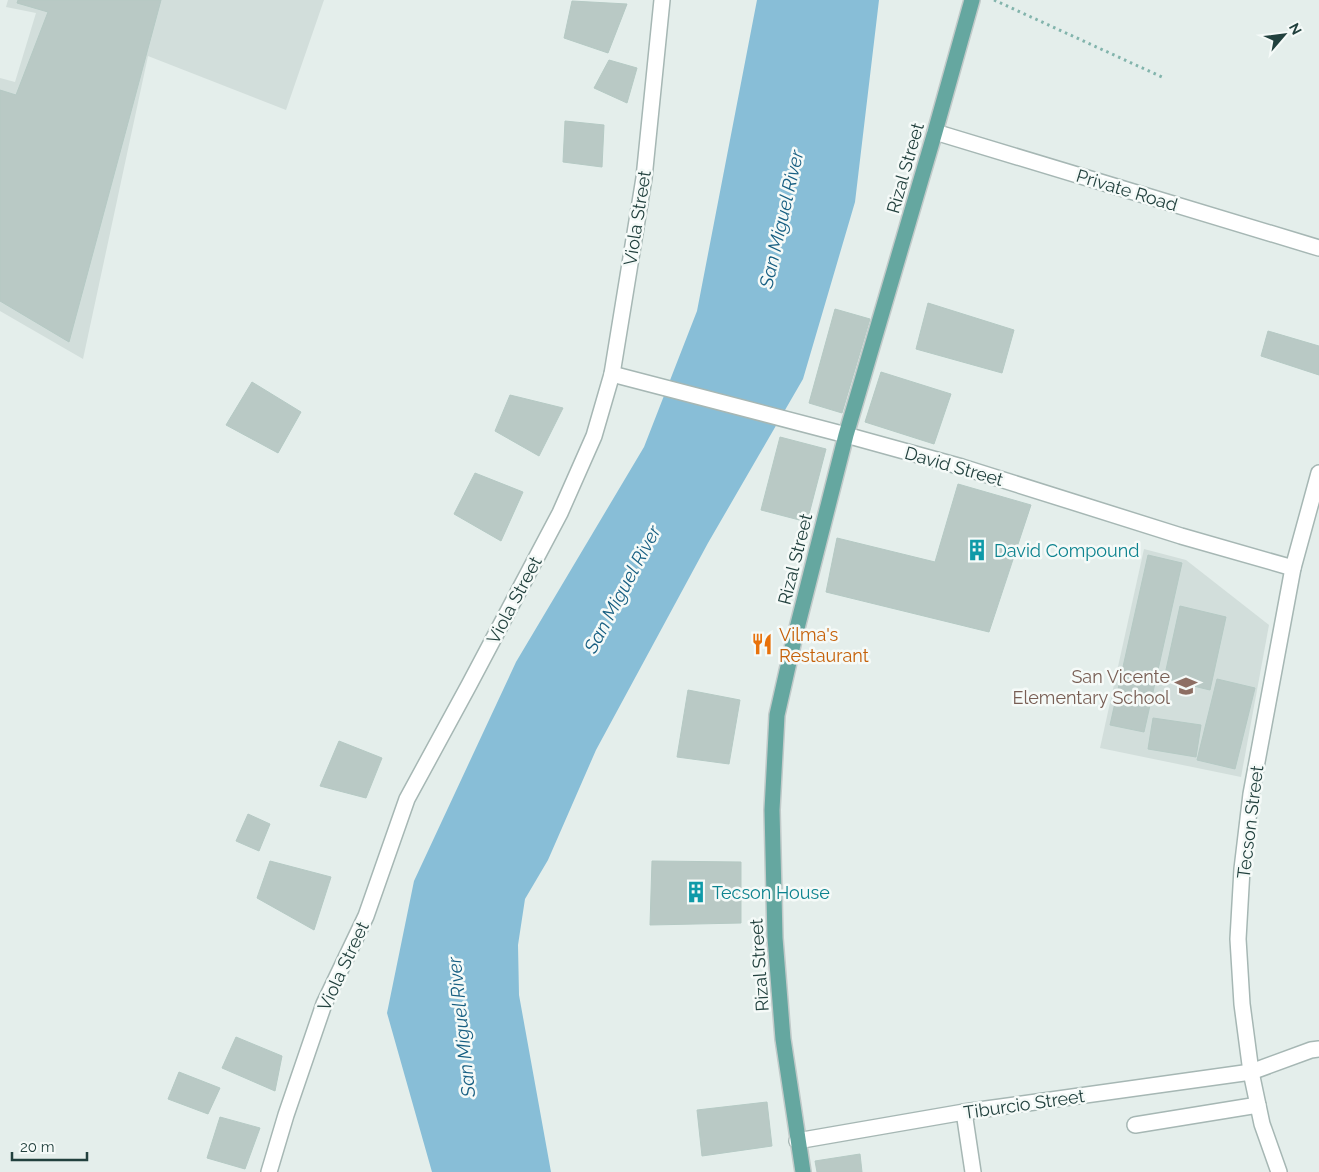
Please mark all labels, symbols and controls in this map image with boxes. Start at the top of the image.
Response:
north arrow [1259,10,1309,60]
text: N [1286,20,1305,37]
street label: Rizal Street [882,120,928,216]
water label: San Miguel River [754,146,808,291]
street label: Private Road [1074,165,1180,215]
street label: Viola Street [619,169,655,267]
street label: David Street [902,442,1006,490]
street label: Rizal Street [774,511,816,607]
water label: San Miguel River [579,520,666,657]
building icon: David Compound [964,537,990,563]
place label: David Compound [994,540,1139,561]
street label: Viola Street [482,553,546,647]
place label: Vilma's Restaurant [779,624,869,666]
restaurant icon: Vilma's Restaurant [749,631,775,657]
place label: San Vicente Elementary School [1012,666,1170,708]
school or university icon: San Vicente Elementary School [1173,673,1199,699]
street label: Tecson Street [1233,764,1267,880]
building icon: Tecson House [683,879,709,905]
place label: Tecson House [712,882,830,903]
street label: Viola Street [313,918,373,1014]
street label: Rizal Street [745,918,773,1012]
water label: San Miguel River [443,954,479,1099]
street label: Tiburcio Street [962,1085,1086,1123]
scale bar [12,1130,88,1162]
text: 20 m [20,1138,55,1156]

